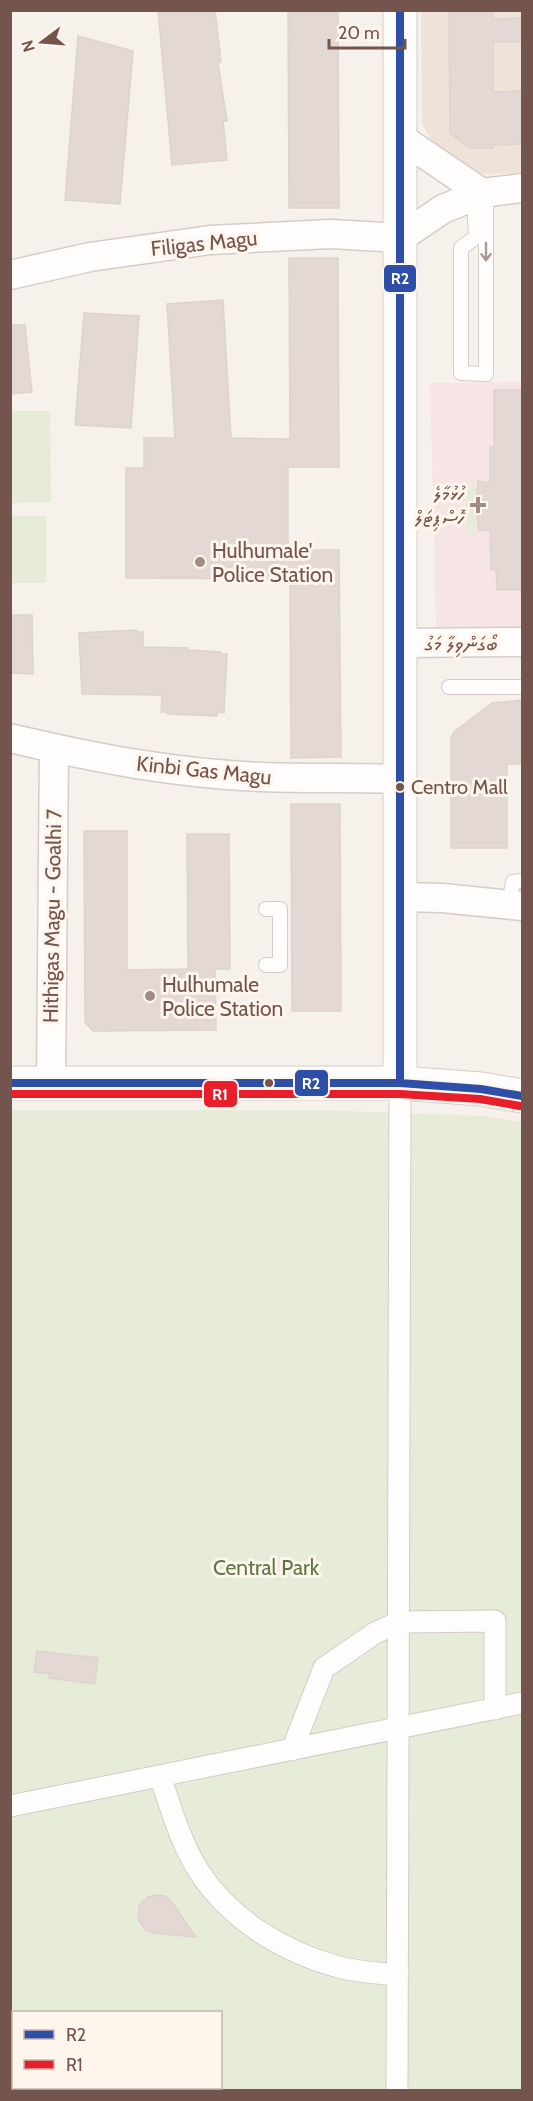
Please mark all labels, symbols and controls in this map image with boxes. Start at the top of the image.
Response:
north arrow [12,12,72,72]
scale bar [329,12,406,50]
text: 20 m [338,22,380,44]
text: N [17,38,39,54]
street label: Filigas Magu [149,225,259,261]
one-way arrow [480,241,492,261]
line badge: R2 [383,264,417,293]
text: R2 [391,269,409,288]
place label: ހުޅުމާލެ ހޮސްޕިޓަލް [414,481,466,532]
marker: ހުޅުމާލެ ހޮސްޕިޓަލް [469,496,487,514]
place label: Hulhumale' Police Station [212,538,333,587]
marker: Hulhumale' Police Station [193,555,207,569]
street label: ބޯގަންވިލާ މަގު [424,631,498,658]
street label: Kinbi Gas Magu [135,750,273,790]
place label: Centro Mall [411,775,508,799]
marker: Centro Mall [394,781,406,793]
street label: Hithigas Magu - Goalhi 7 [38,808,66,1023]
place label: Hulhumale Police Station [162,972,283,1021]
marker: Hulhumale Police Station [143,989,157,1003]
line badge: R2 [294,1069,329,1097]
text: R2 [302,1074,320,1093]
unlabelled marker [263,1077,275,1089]
line badge: R1 [203,1080,238,1108]
text: R1 [212,1085,228,1104]
park label: Central Park [213,1555,320,1580]
legend [12,2011,222,2089]
text: R2 [66,2024,86,2046]
text: R1 [66,2054,83,2076]

